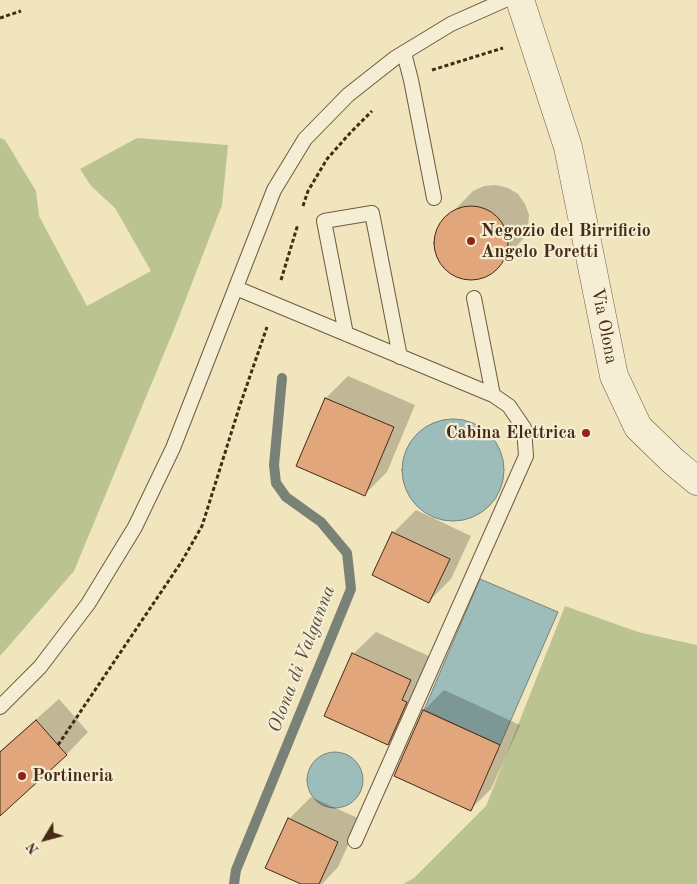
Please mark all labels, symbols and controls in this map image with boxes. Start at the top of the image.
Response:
place label: Negozio del Birrificio Angelo Poretti [481,220,651,262]
marker: Negozio del Birrificio Angelo Poretti [465,235,477,247]
street label: Via Olona [586,286,622,366]
place label: Cabina Elettrica [446,422,576,444]
marker: Cabina Elettrica [580,427,592,439]
water label: Olona di Valganna [263,582,341,736]
place label: Portineria [32,765,113,787]
marker: Portineria [16,770,28,782]
north arrow [20,814,70,864]
text: N [24,840,42,857]

